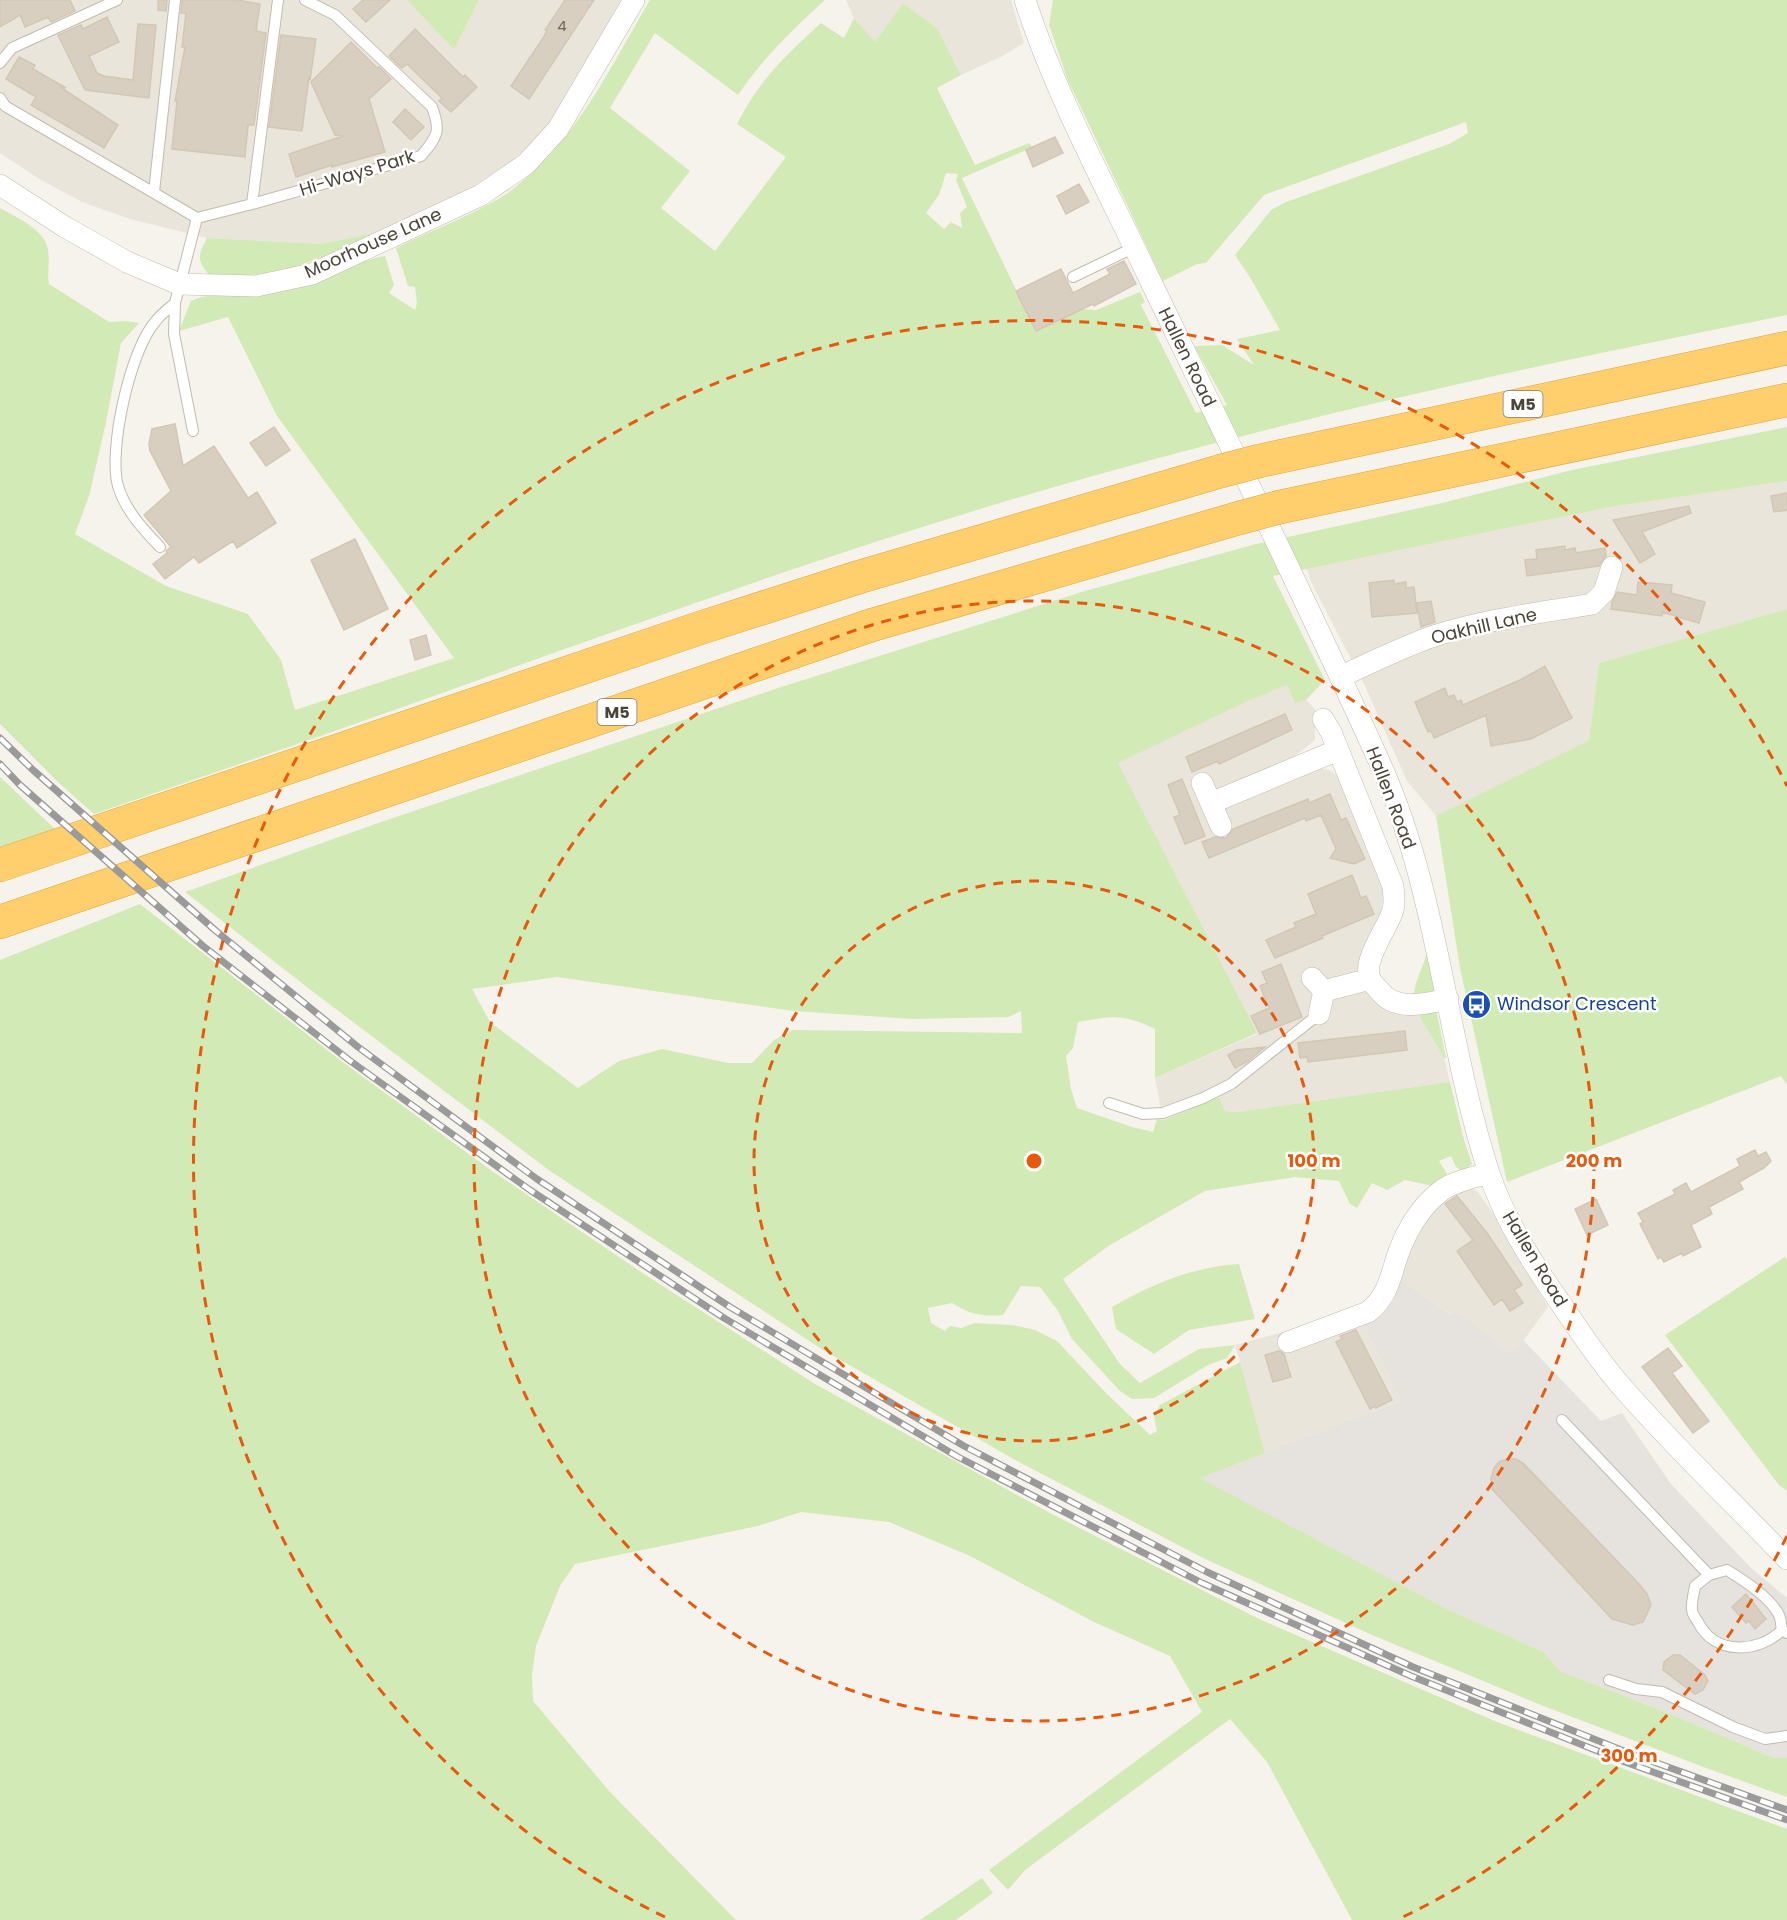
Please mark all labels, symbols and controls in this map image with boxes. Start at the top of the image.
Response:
house number: 4 [557,15,567,36]
street label: Hi-Ways Park [296,143,418,202]
street label: Moorhouse Lane [300,201,445,284]
street label: Hallen Road [1153,303,1222,411]
road number: M5 [1504,391,1543,417]
street label: Oakhill Lane [1429,601,1539,650]
road number: M5 [598,699,636,725]
street label: Hallen Road [1360,743,1422,853]
bus stop icon: Windsor Crescent [1460,988,1492,1020]
place label: Windsor Crescent [1497,991,1656,1016]
text: 100 m [1287,1148,1341,1173]
text: 200 m [1566,1148,1622,1173]
centre of rings [1024,1151,1044,1171]
street label: Hallen Road [1497,1206,1574,1311]
text: 300 m [1600,1743,1658,1768]

